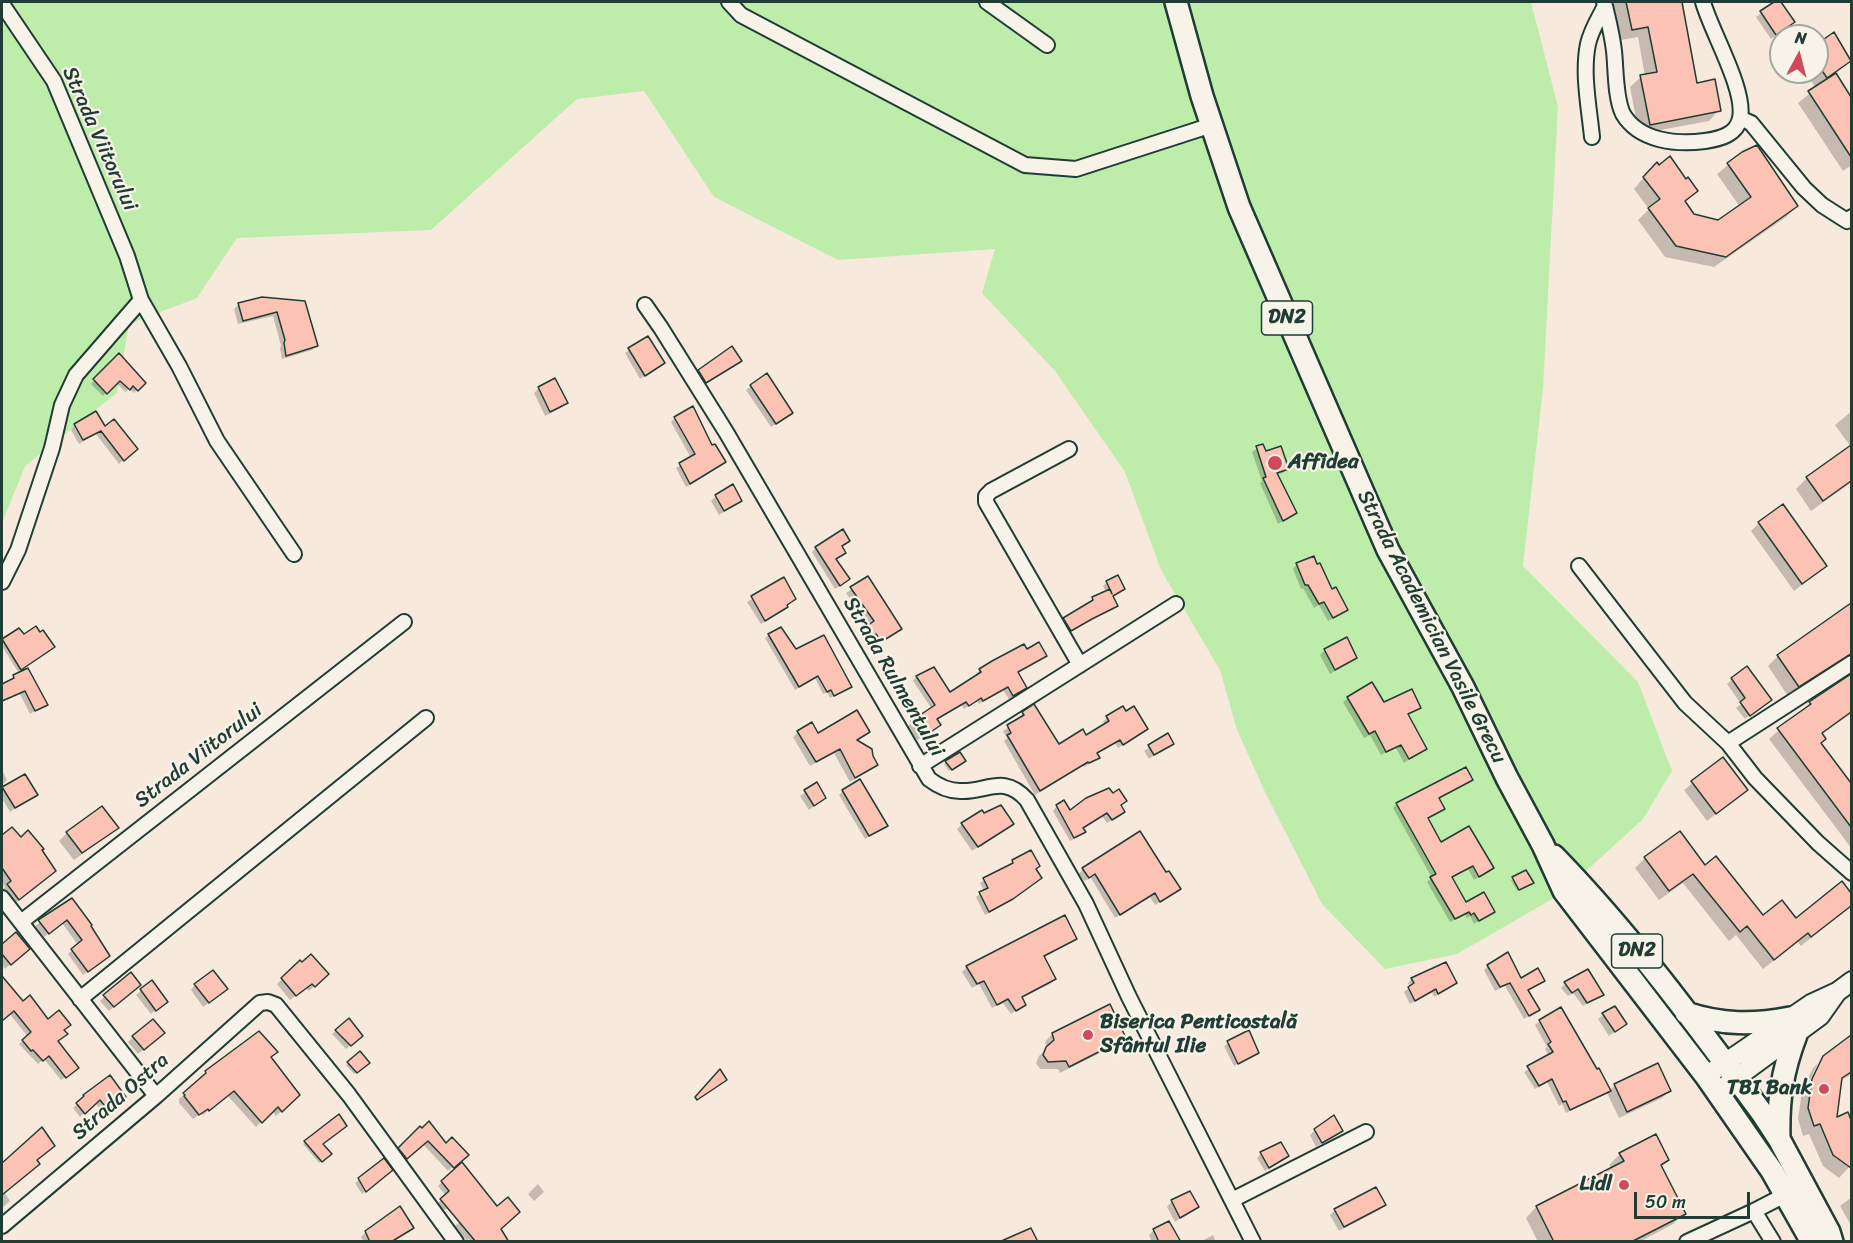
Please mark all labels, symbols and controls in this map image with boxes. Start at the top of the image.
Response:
text: N [1794,23,1808,53]
north arrow [1769,24,1829,84]
street label: Strada Viitorului [56,63,142,215]
road number: DN2 [1262,301,1312,335]
place label: Affidea [1288,450,1359,476]
marker: Affidea [1266,454,1284,472]
street label: Strada Academician Vasile Grecu [1351,486,1511,768]
street label: Strada Rulmentului [837,593,949,761]
street label: Strada Viitorului [130,698,268,814]
road number: DN2 [1612,934,1662,968]
place label: Biserica Penticostală Sfântul Ilie [1100,1010,1297,1060]
marker: Biserica Penticostală Sfântul Ilie [1081,1028,1095,1042]
street label: Strada Ostra [67,1048,175,1146]
place label: TBI Bank [1727,1076,1812,1102]
marker: TBI Bank [1817,1082,1831,1096]
place label: Lidl [1579,1172,1612,1198]
marker: Lidl [1617,1178,1631,1192]
scale bar [1637,1180,1752,1218]
text: 50 m [1645,1186,1686,1218]

